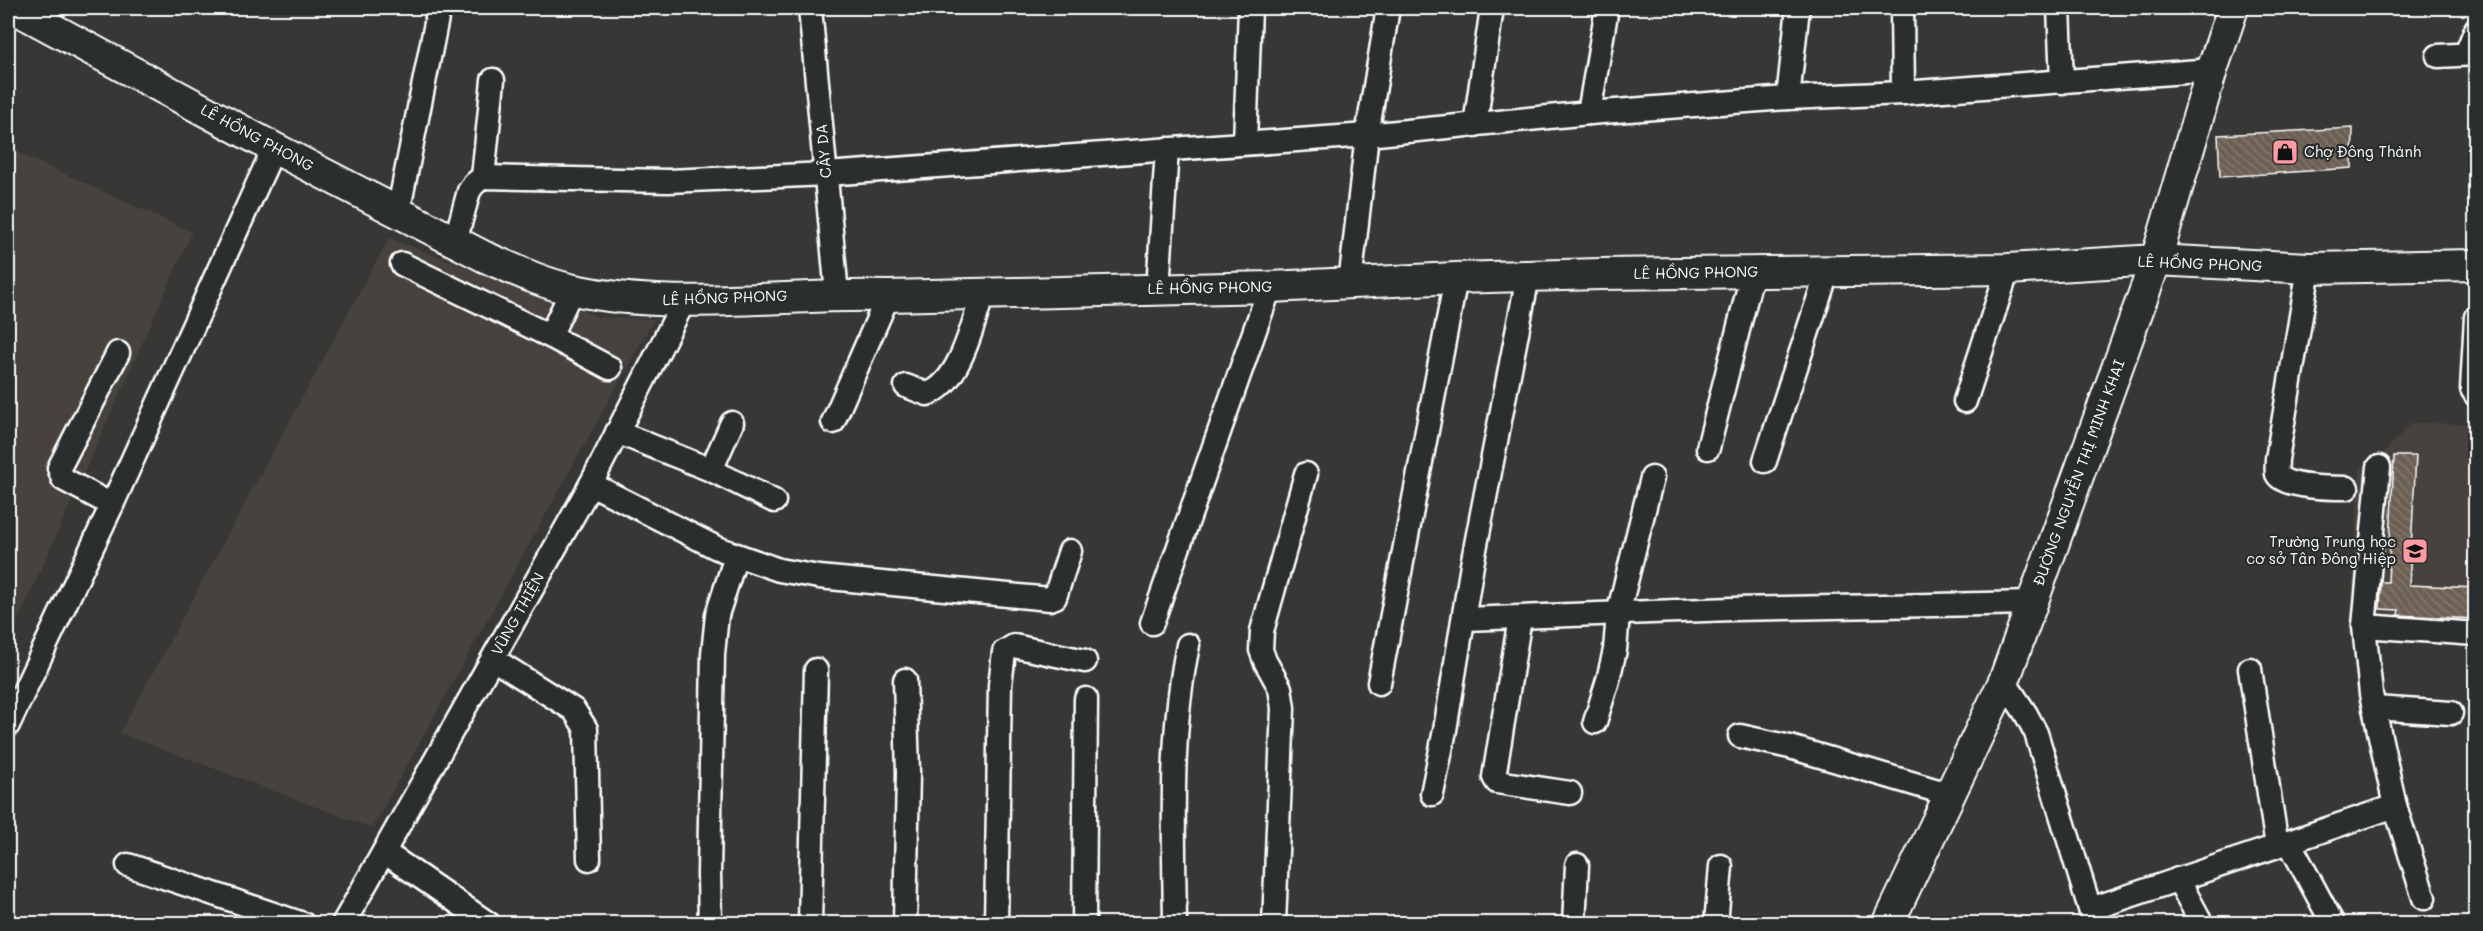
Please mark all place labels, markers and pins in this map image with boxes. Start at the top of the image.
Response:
shop icon: Chợ Đông Thành [2270,137,2300,167]
place label: Chợ Đông Thành [2304,141,2421,161]
place label: Trường Trung học cơ sở Tân Đông Hiệp [2246,531,2396,568]
school or university icon: Trường Trung học cơ sở Tân Đông Hiệp [2400,536,2430,566]

